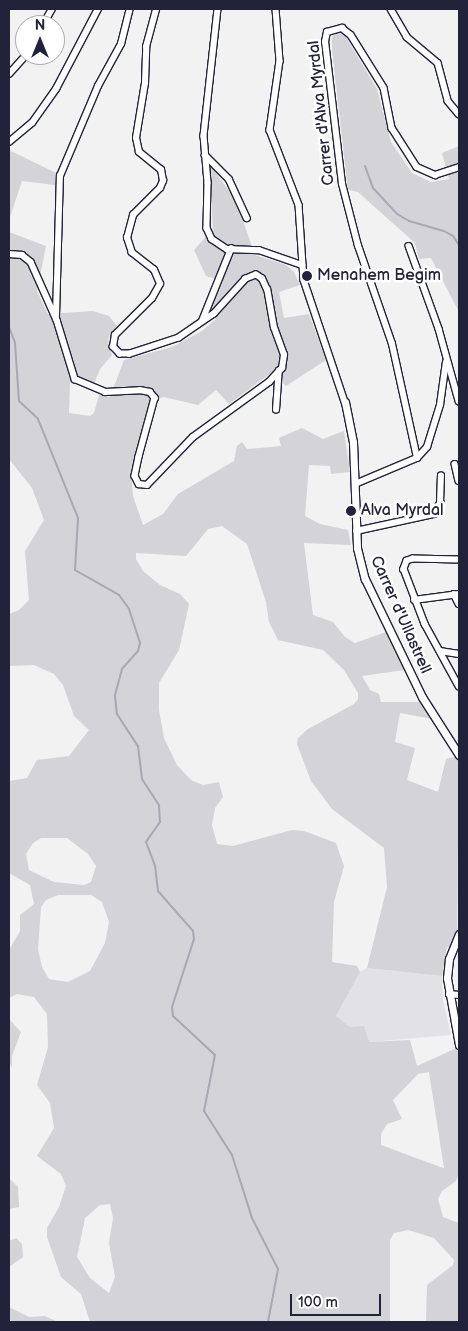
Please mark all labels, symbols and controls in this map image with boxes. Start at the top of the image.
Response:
north arrow [15,15,65,65]
text: N [35,17,45,34]
street label: Carrer d'Alva Myrdal [305,40,339,186]
place label: Menahem Begim [317,266,441,286]
marker: Menahem Begim [301,270,313,282]
place label: Alva Myrdal [361,501,444,521]
marker: Alva Myrdal [345,505,357,517]
street label: Carrer d'Ullastrell [365,553,435,677]
scale bar [293,1284,384,1316]
text: 100 m [298,1293,338,1312]

